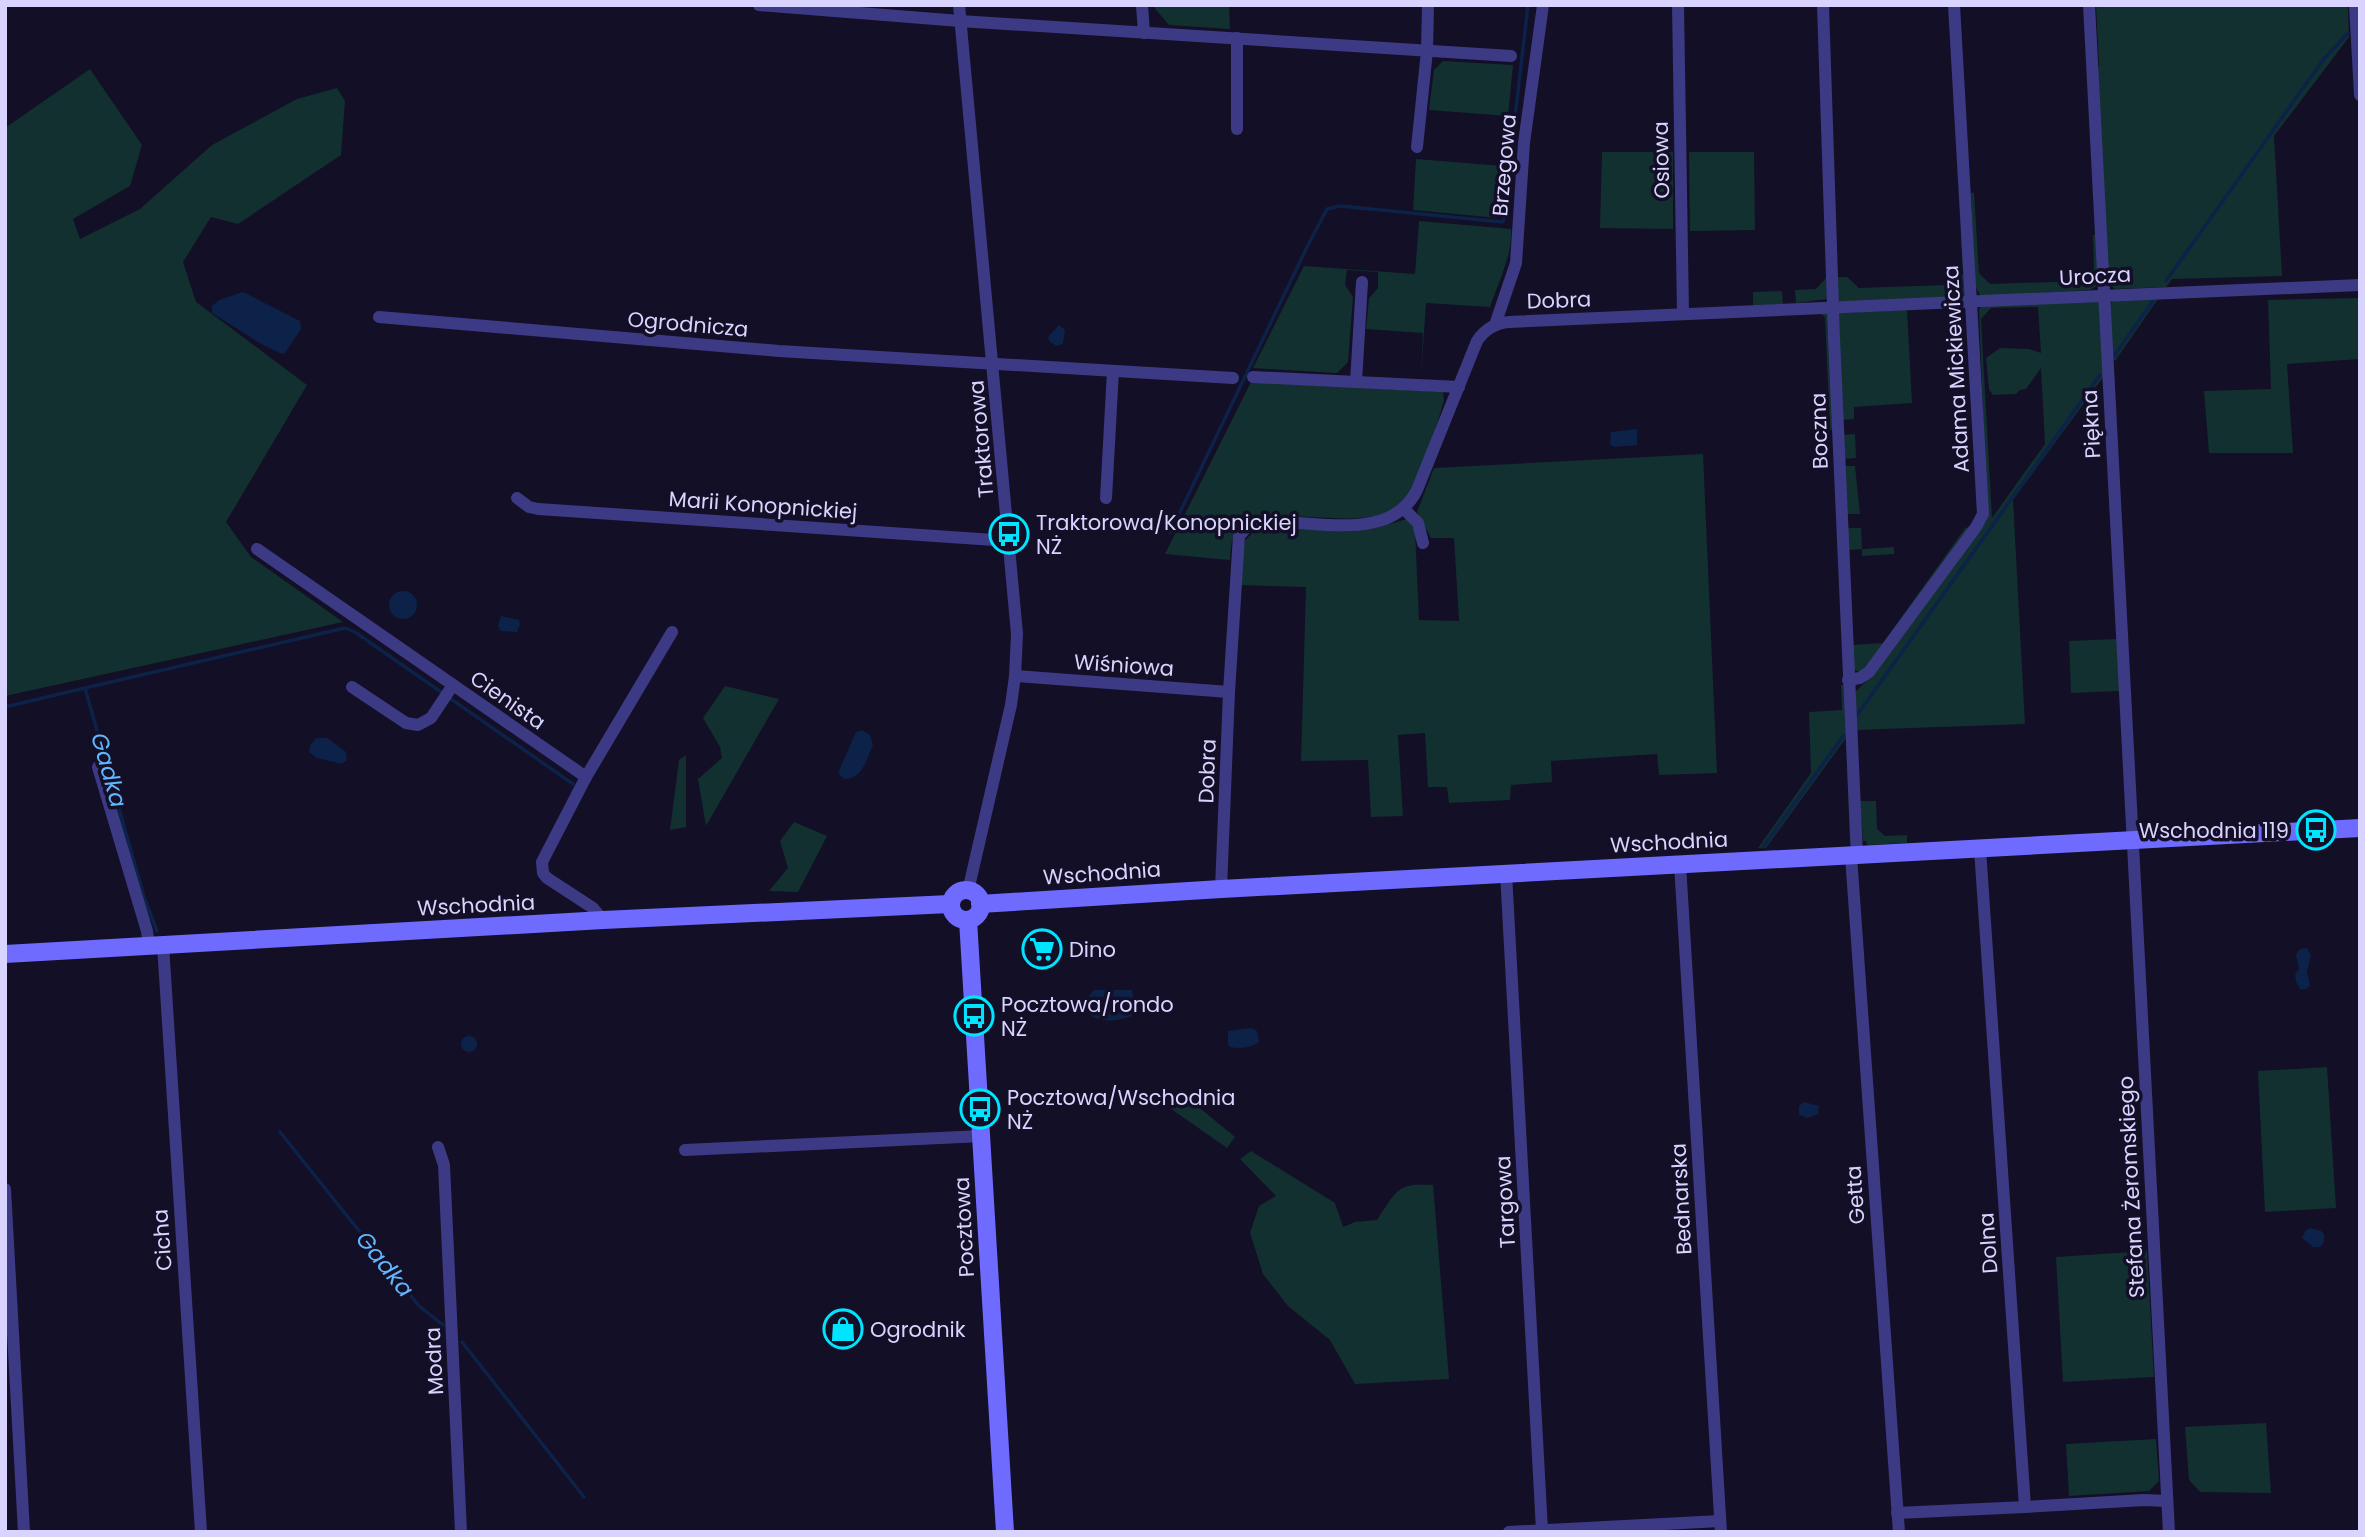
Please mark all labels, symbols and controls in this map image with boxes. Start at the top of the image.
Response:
street label: Brzegowa [1485,113,1523,217]
street label: Osiowa [1646,121,1676,199]
street label: Urocza [2058,260,2132,292]
street label: Adama Mickiewicza [1936,264,1976,474]
street label: Dobra [1526,284,1592,316]
street label: Ogrodnicza [626,304,750,344]
street label: Traktorowa [961,379,1001,499]
street label: Piękna [2075,389,2107,459]
street label: Boczna [1803,392,1835,470]
street label: Marii Konopnickiej [668,484,858,526]
place label: Traktorowa/Konopnickiej NŻ [1036,508,1297,561]
bus stop icon: Traktorowa/Konopnickiej NŻ [988,513,1030,555]
street label: Wiśniowa [1073,647,1175,683]
street label: Cienista [465,664,551,736]
water label: Gadka [83,729,135,811]
street label: Dobra [1191,738,1223,804]
bus stop icon: Wschodnia 119 [2295,809,2337,851]
place label: Wschodnia 119 [2139,816,2289,845]
street label: Wschodnia [1609,824,1729,860]
street label: Wschodnia [1042,854,1162,892]
street label: Wschodnia [416,887,536,923]
supermarket icon: Dino [1021,928,1063,970]
place label: Dino [1069,935,1116,964]
place label: Pocztowa/rondo NŻ [1001,990,1174,1043]
bus stop icon: Pocztowa/rondo NŻ [953,995,995,1037]
street label: Stefana Żeromskiego [2111,1075,2151,1299]
place label: Pocztowa/Wschodnia NŻ [1007,1083,1235,1136]
bus stop icon: Pocztowa/Wschodnia NŻ [959,1088,1001,1130]
street label: Bednarska [1664,1143,1698,1255]
street label: Targowa [1488,1155,1522,1249]
street label: Getta [1838,1165,1872,1225]
street label: Pocztowa [947,1176,981,1278]
street label: Cicha [145,1208,179,1272]
street label: Dolna [1971,1212,2005,1274]
water label: Gadka [349,1224,421,1304]
shop icon: Ogrodnik [822,1308,864,1350]
place label: Ogrodnik [870,1315,966,1344]
street label: Modra [418,1326,450,1396]

